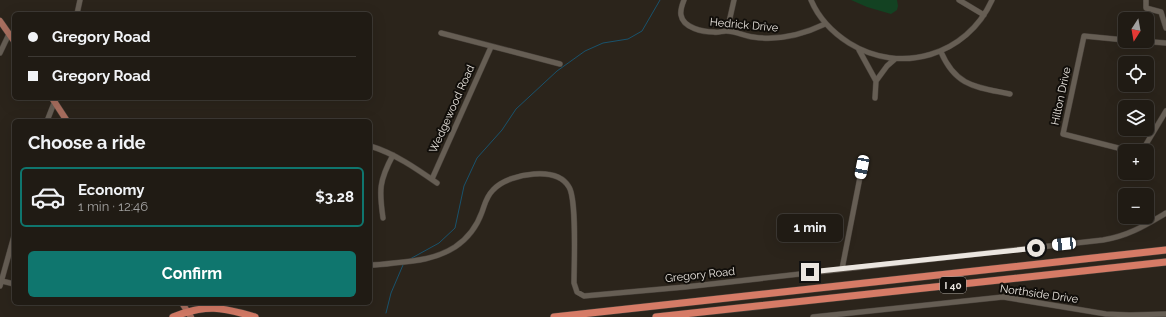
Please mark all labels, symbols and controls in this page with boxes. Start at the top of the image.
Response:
north arrow [1118,12,1154,48]
map controls [1118,12,1154,224]
street label: Hedrick Drive [709,16,779,35]
text: Gregory Road [52,28,151,46]
button: locate [1118,56,1154,92]
street label: Wedgewood Road [427,63,477,155]
street label: Hilton Drive [1048,65,1074,126]
text: Gregory Road [52,67,151,85]
button: layers [1118,100,1154,136]
text: Choose a ride [28,132,146,153]
button: + [1118,144,1154,180]
car [854,154,870,180]
icon: car [30,179,66,215]
text: Economy [78,181,145,199]
text: $3.28 [315,188,354,206]
button: − [1118,188,1154,224]
text: 1 min · 12:46 [78,199,148,214]
callout: 1 min [777,214,843,242]
text: 1 min [794,220,826,235]
car [1051,237,1077,251]
route start [1027,239,1045,257]
button: Confirm [28,251,356,297]
route end [801,263,819,281]
street label: Gregory Road [664,265,736,285]
road number: I 40 [940,277,966,293]
street label: Northside Drive [999,282,1080,306]

